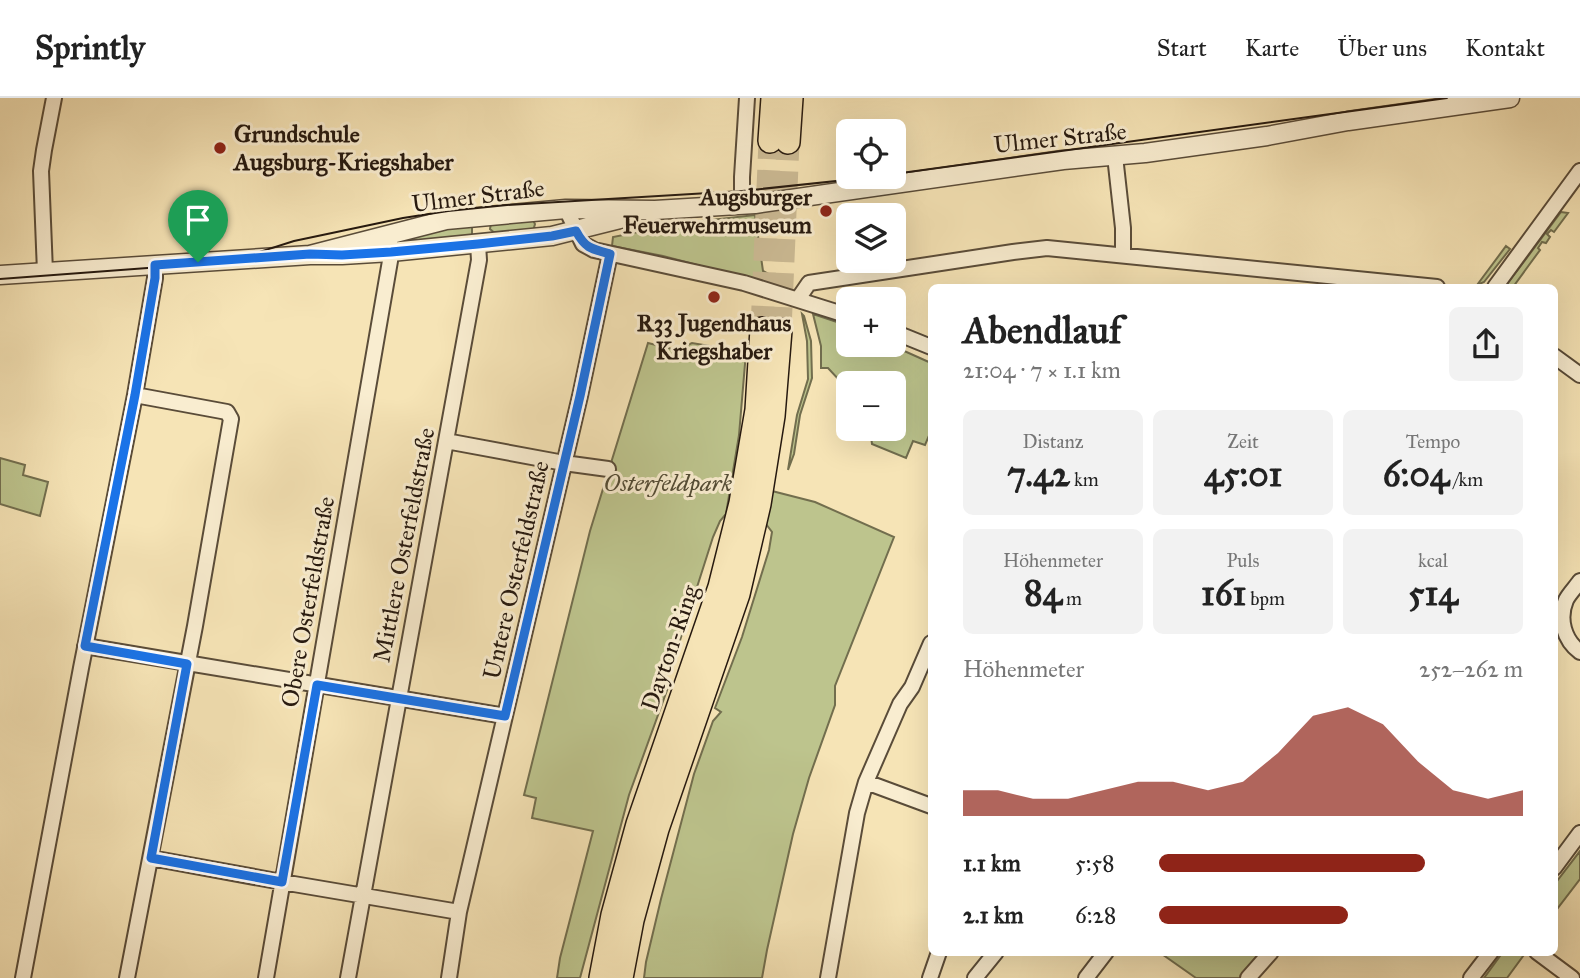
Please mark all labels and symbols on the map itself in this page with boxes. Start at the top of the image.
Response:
street label: Ulmer Straße [992,116,1128,160]
place label: Grundschule Augsburg-Kriegshaber [232,119,455,177]
marker: Grundschule Augsburg-Kriegshaber [212,140,228,156]
street label: Ulmer Straße [410,173,546,219]
place label: Augsburger Feuerwehrmuseum [623,182,813,240]
pin [168,190,228,262]
marker: Augsburger Feuerwehrmuseum [818,203,834,219]
marker: R33 Jugendhaus Kriegshaber [706,289,722,305]
place label: R33 Jugendhaus Kriegshaber [637,308,791,366]
street label: Mittlere Osterfeldstraße [367,425,441,665]
street label: Untere Osterfeldstraße [476,458,556,682]
park label: Osterfeldpark [604,468,733,498]
street label: Obere Osterfeldstraße [275,494,341,710]
street label: Dayton-Ring [634,580,706,715]

